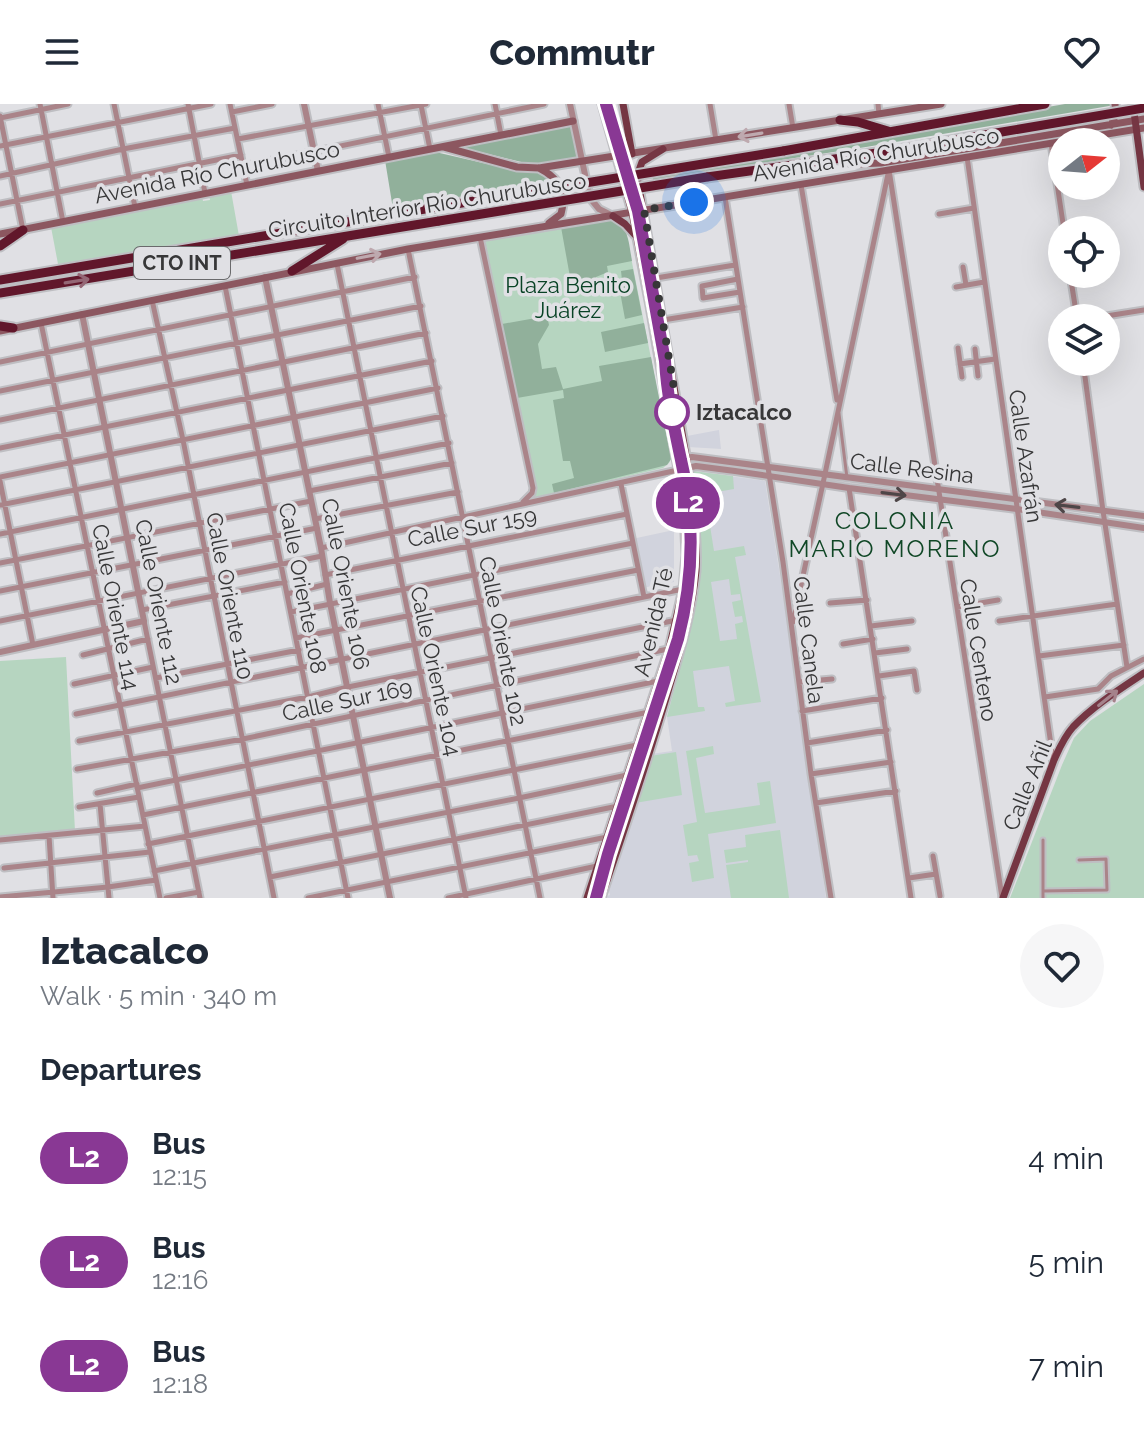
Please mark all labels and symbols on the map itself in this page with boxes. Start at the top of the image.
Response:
street label: Avenida Río Churubusco [751,122,1001,186]
one-way arrow [738,128,764,143]
north arrow [1048,128,1120,200]
street label: Avenida Río Churubusco [92,135,342,209]
street label: Circuito Interior Río Churubusco [266,167,588,243]
your location [674,182,714,222]
road number: CTO INT [134,247,230,279]
one-way arrow [356,248,381,263]
one-way arrow [64,272,89,287]
park label: Plaza Benito Juárez [505,272,631,323]
street label: Calle Azafrán [1004,388,1048,524]
marker: Iztacalco [655,395,689,429]
place label: Iztacalco [696,399,792,425]
street label: Calle Resina [849,447,975,489]
line badge: L2 [652,477,724,529]
one-way arrow [880,486,907,501]
street label: Calle Oriente 106 [317,496,375,672]
one-way arrow [1054,498,1080,513]
street label: Calle Oriente 108 [274,500,332,676]
street label: Calle Sur 159 [405,502,539,552]
district label: COLONIA MARIO MORENO [789,506,1001,563]
street label: Calle Oriente 110 [201,510,259,682]
street label: Calle Oriente 112 [130,517,188,687]
street label: Calle Oriente 114 [87,522,145,692]
street label: Calle Oriente 102 [474,554,532,728]
street label: Avenida Té [628,565,678,679]
street label: Calle Canela [788,575,830,705]
street label: Calle Centeno [955,577,1003,723]
street label: Calle Oriente 104 [405,584,467,758]
street label: Calle Sur 169 [280,674,414,726]
one-way arrow [1097,690,1118,707]
street label: Calle Añil [997,736,1057,834]

